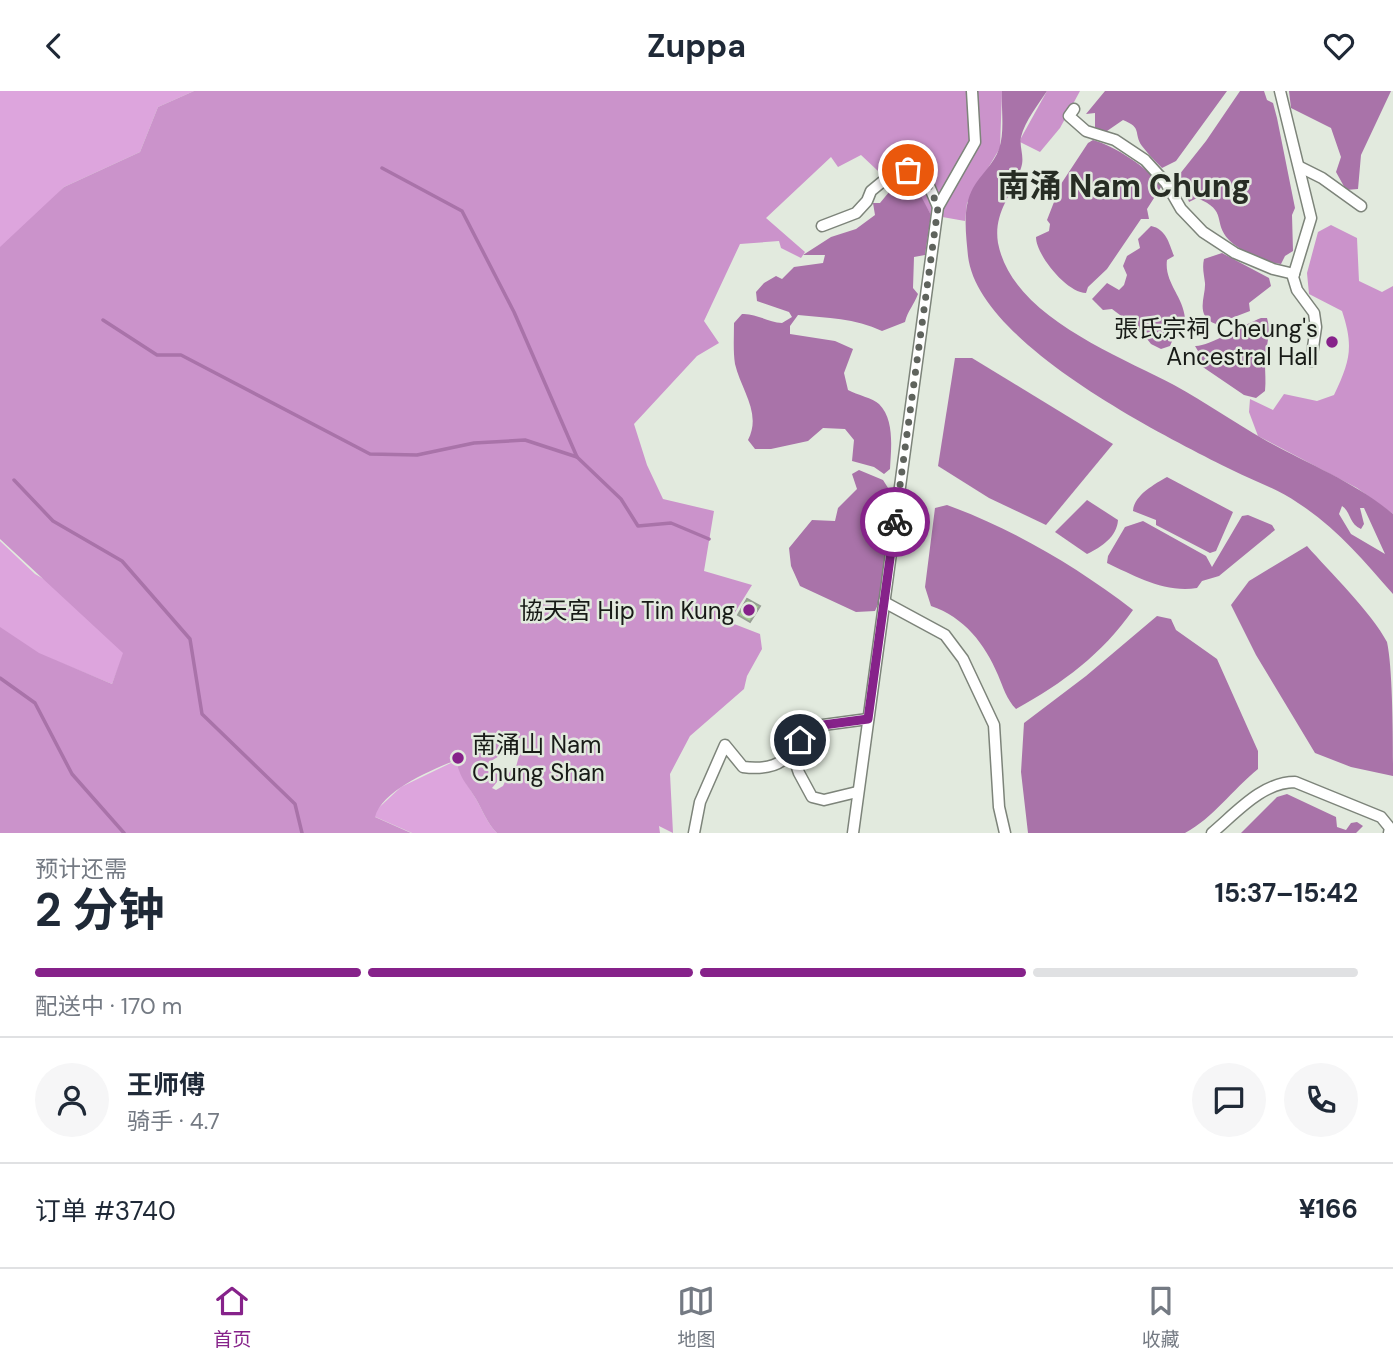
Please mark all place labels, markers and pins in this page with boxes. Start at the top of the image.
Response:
pin [878,140,938,200]
place label: 張氏宗祠 Cheung's Ancestral Hall [1114,313,1318,372]
marker: 張氏宗祠 Cheung's Ancestral Hall [1324,334,1340,350]
place label: 協天宮 Hip Tin Kung [519,595,735,626]
marker: 協天宮 Hip Tin Kung [741,602,757,618]
pin [770,710,830,770]
place label: 南涌山 Nam Chung Shan [472,729,605,788]
marker: 南涌山 Nam Chung Shan [450,750,466,766]

